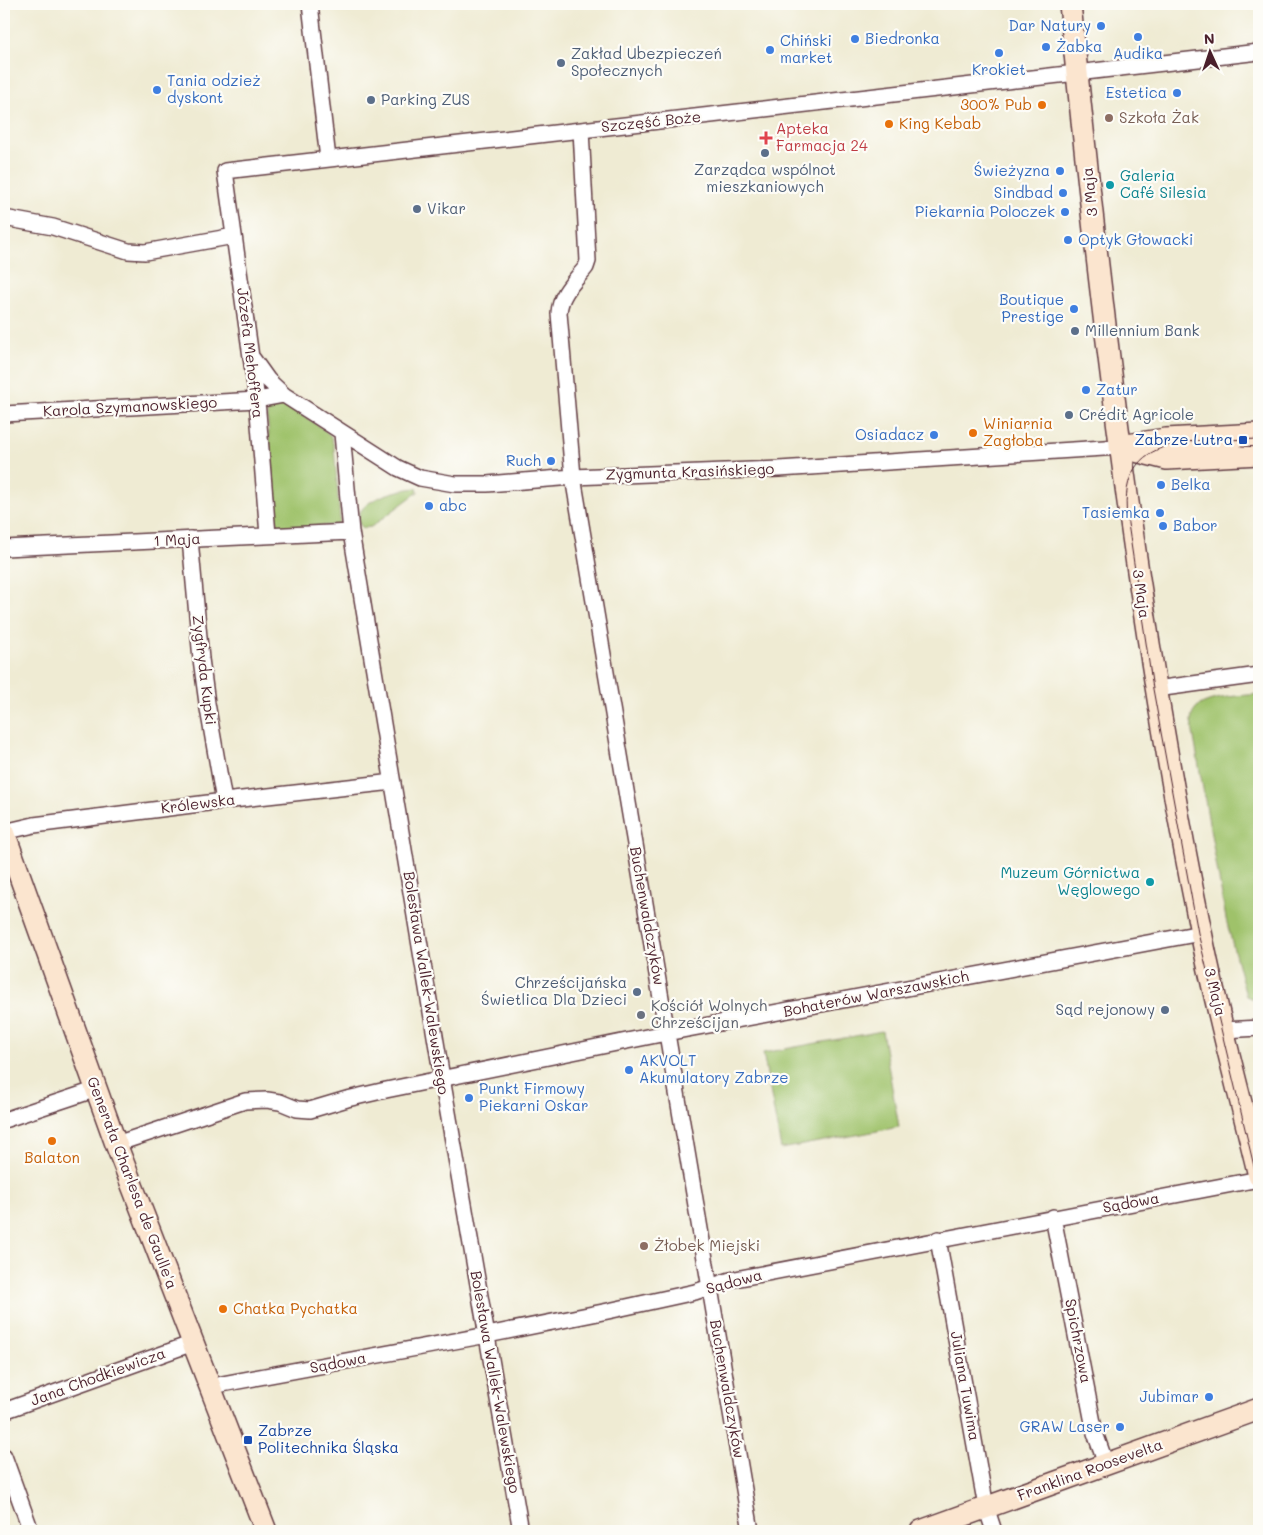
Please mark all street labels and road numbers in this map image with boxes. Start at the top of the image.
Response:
street label: Szczęść Boże [600,106,702,136]
street label: 3 Maja [1076,167,1102,218]
street label: Józefa Mehoffera [233,287,269,419]
street label: Karola Szymanowskiego [42,391,218,421]
street label: Zygmunta Krasińskiego [605,458,775,484]
street label: 1 Maja [153,528,201,550]
street label: 3 Maja [1129,568,1155,620]
street label: Zygfryda Kupki [188,614,222,726]
street label: Królewska [160,789,236,817]
street label: Buchenwaldczyków [626,845,670,987]
street label: Bolesława Wallek-Walewskiego [399,870,455,1096]
street label: Bohaterów Warszawskich [781,965,970,1021]
street label: 3 Maja [1200,965,1232,1018]
street label: Generała Charlesa de Gaulle'a [83,1074,183,1292]
street label: Sądowa [1101,1187,1161,1217]
street label: Sądowa [704,1264,764,1298]
street label: Bolesława Wallek-Walewskiego [467,1269,525,1495]
street label: Spichrzowa [1061,1297,1097,1385]
street label: Buchenwaldczyków [706,1318,750,1460]
street label: Juliana Tuwima [947,1330,985,1442]
street label: Jana Chodkiewicza [27,1342,168,1410]
street label: Sądowa [308,1347,368,1377]
street label: Franklina Roosevelta [1014,1433,1165,1505]

